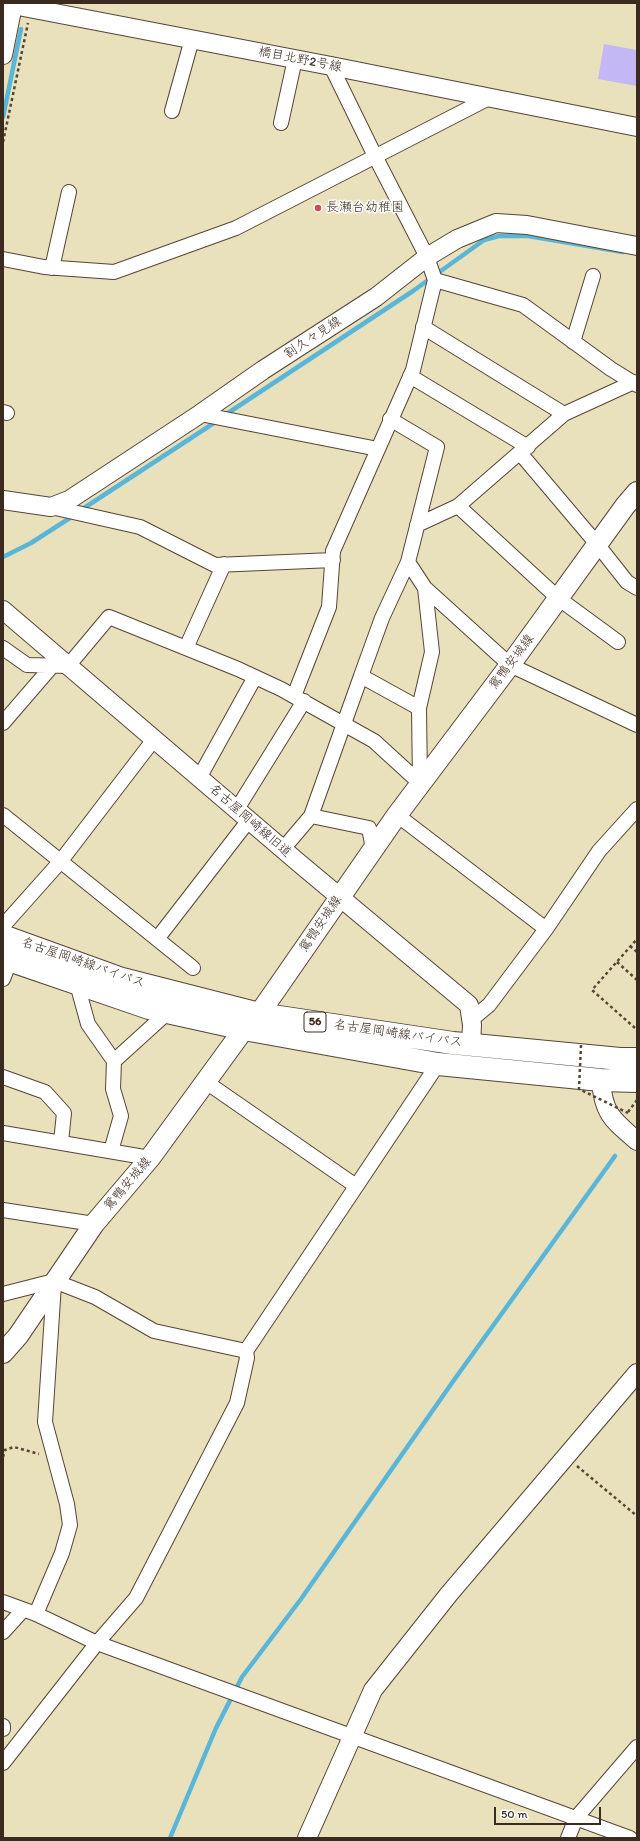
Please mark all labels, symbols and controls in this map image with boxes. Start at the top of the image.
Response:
street label: 橋目北野2号線 [257,44,343,76]
place label: 長瀬台幼稚園 [326,200,404,216]
marker: 長瀬台幼稚園 [313,203,323,213]
street label: 割久々見線 [281,314,345,362]
street label: 鴛鴨安城線 [486,631,538,693]
street label: 名古屋岡崎線旧道 [206,781,294,861]
street label: 鴛鴨安城線 [296,893,346,955]
street label: 名古屋岡崎線バイパス [19,934,147,992]
road number: 56 [304,1012,326,1032]
street label: 名古屋岡崎線バイパス [333,1017,463,1051]
street label: 鴛鴨安城線 [101,1154,155,1214]
scale bar [496,1799,603,1825]
text: 50 m [501,1807,527,1821]

